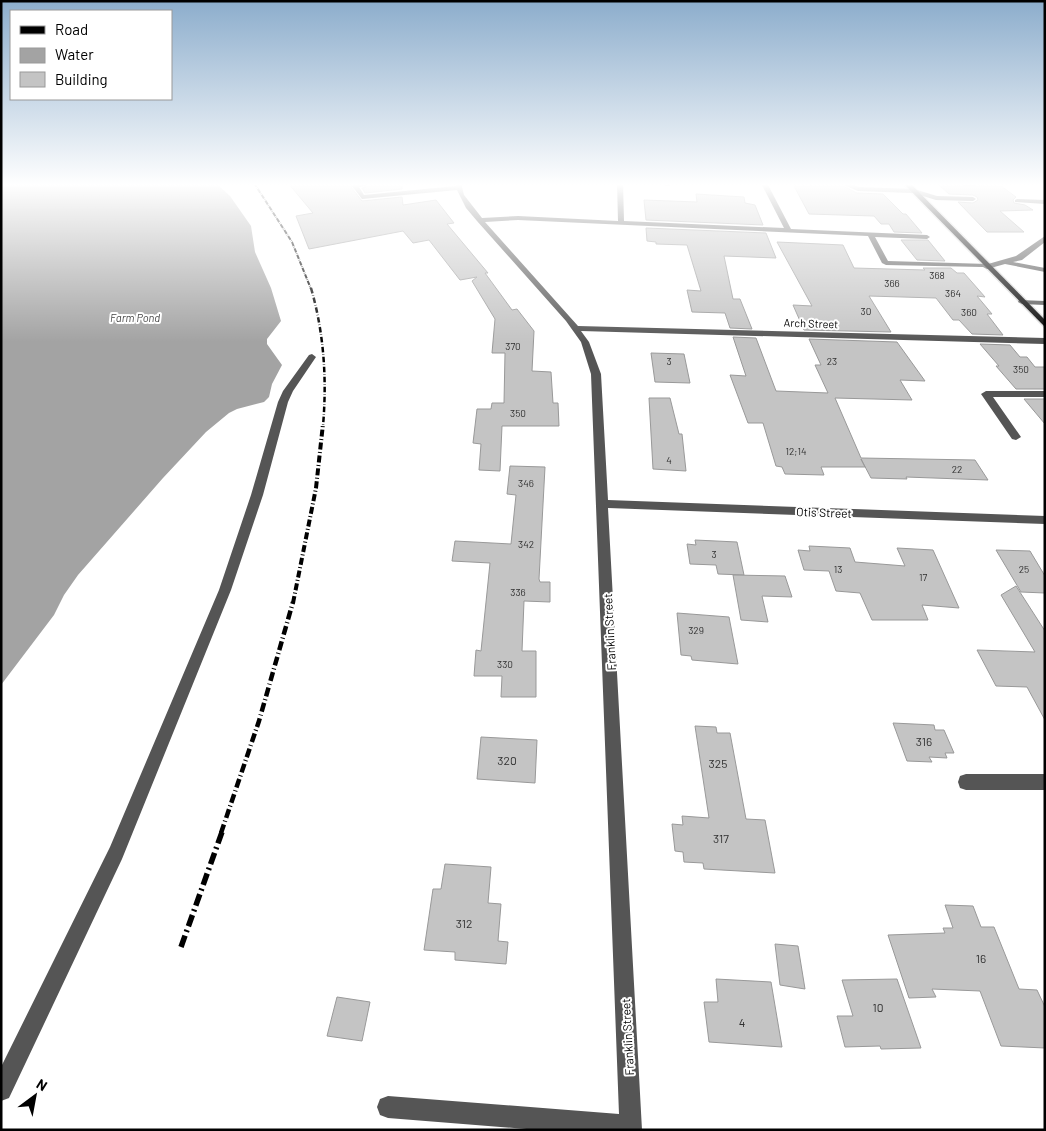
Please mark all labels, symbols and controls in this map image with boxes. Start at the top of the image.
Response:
legend [10,10,172,100]
text: Road [55,20,88,38]
text: Water [55,45,94,63]
text: Building [55,70,108,88]
house number: 368 [929,269,945,281]
house number: 366 [884,277,900,289]
house number: 364 [945,287,961,299]
house number: 30 [861,305,871,317]
house number: 360 [961,306,977,318]
water label: Farm Pond [110,311,160,324]
street label: Arch Street [784,316,838,330]
house number: 370 [505,340,521,352]
house number: 3 [666,355,672,367]
house number: 23 [827,355,837,367]
house number: 350 [1013,363,1029,375]
house number: 350 [510,407,526,419]
house number: 12;14 [786,445,806,457]
house number: 4 [666,454,672,466]
house number: 22 [952,463,962,475]
house number: 346 [518,477,534,489]
street label: Otis Street [796,504,852,520]
house number: 342 [518,538,534,550]
house number: 3 [711,548,717,560]
house number: 13 [834,563,842,575]
house number: 25 [1019,563,1029,575]
house number: 17 [919,571,927,583]
house number: 336 [510,586,526,598]
street label: Franklin Street [600,593,618,671]
house number: 329 [688,624,704,636]
house number: 330 [497,658,513,670]
house number: 316 [916,734,932,748]
house number: 320 [497,753,517,767]
house number: 325 [709,756,727,770]
house number: 317 [713,831,729,845]
house number: 312 [456,916,472,930]
house number: 16 [976,951,986,965]
street label: Franklin Street [618,998,636,1076]
house number: 10 [873,1000,883,1014]
house number: 4 [739,1015,745,1029]
north arrow [10,1071,60,1121]
text: N [34,1075,51,1094]

